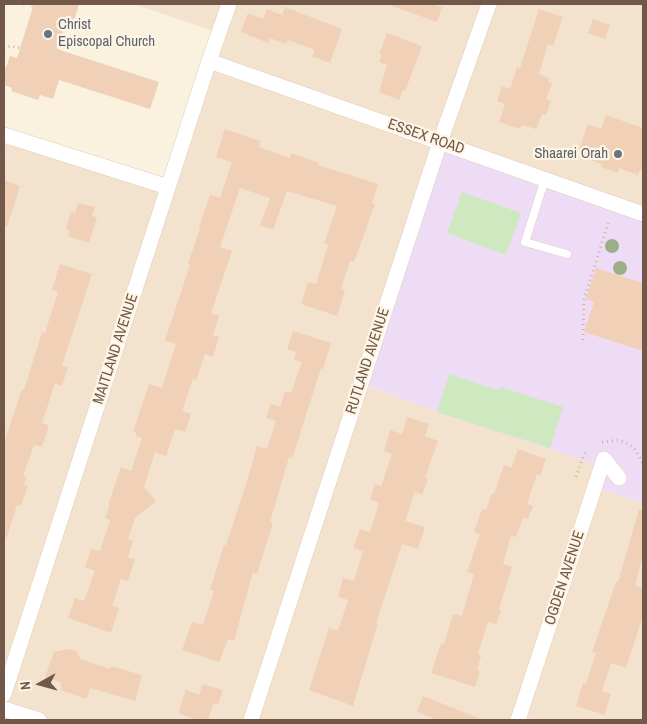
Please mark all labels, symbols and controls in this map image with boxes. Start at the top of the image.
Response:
place label: Christ Episcopal Church [58,16,155,51]
marker: Christ Episcopal Church [42,28,54,40]
street label: ESSEX ROAD [385,115,467,159]
place label: Shaarei Orah [534,145,608,163]
marker: Shaarei Orah [612,148,624,160]
street label: MAITLAND AVENUE [90,291,142,407]
street label: RUTLAND AVENUE [342,305,394,417]
street label: OGDEN AVENUE [541,529,589,627]
north arrow [15,659,65,709]
text: N [16,681,35,691]

